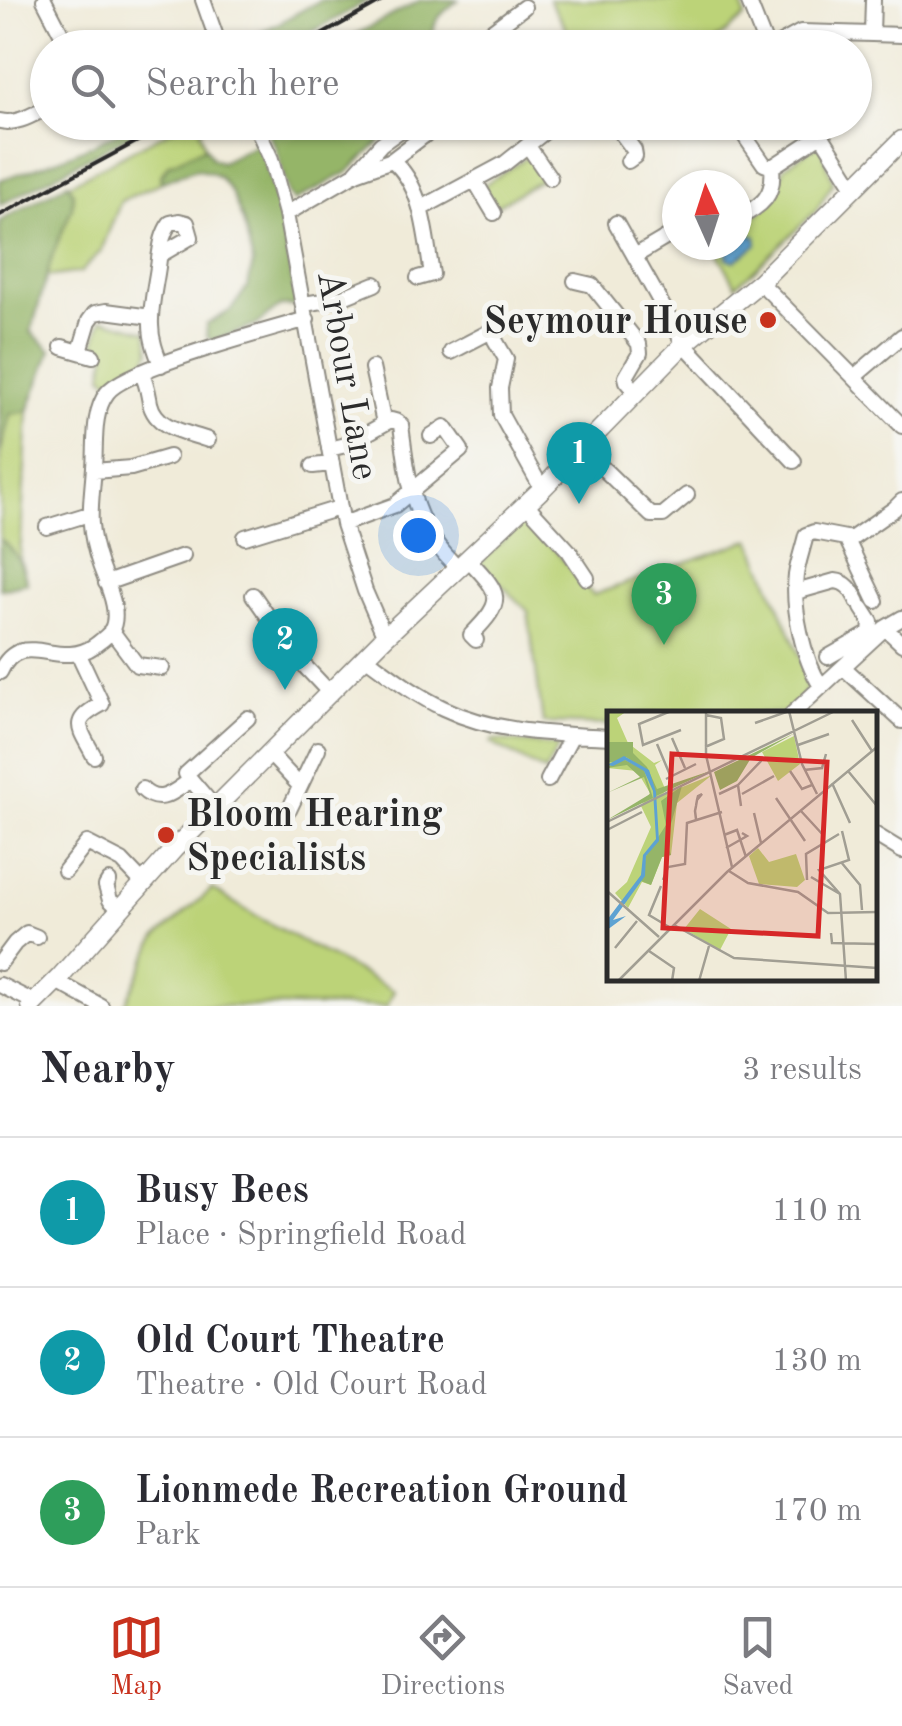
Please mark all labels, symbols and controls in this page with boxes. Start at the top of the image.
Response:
search box [30,30,872,140]
icon: search [65,58,120,113]
text: Search here [145,66,340,104]
north arrow [662,170,752,260]
street label: Arbour Lane [309,268,383,483]
place label: Seymour House [483,304,748,342]
marker: Seymour House [757,309,779,331]
pin: 1 [546,422,612,504]
your location [393,510,444,561]
pin: 3 [632,562,696,645]
pin: 2 [252,608,318,690]
inset map [607,711,877,981]
place label: Bloom Hearing Specialists [186,797,443,879]
marker: Bloom Hearing Specialists [155,824,177,846]
text: Nearby [40,1050,176,1092]
text: 3 results [742,1055,862,1087]
text: Busy Bees [135,1173,309,1211]
text: 1 [63,1196,82,1228]
text: 110 m [772,1196,862,1228]
text: Place · Springfield Road [135,1220,467,1252]
text: Old Court Theatre [135,1323,445,1361]
text: 2 [63,1346,82,1378]
text: 130 m [772,1346,862,1378]
text: Theatre · Old Court Road [135,1370,487,1402]
text: Lionmede Recreation Ground [135,1473,628,1511]
text: 3 [63,1496,82,1528]
text: 170 m [772,1496,862,1528]
text: Park [135,1520,201,1552]
tab: Map [109,1610,164,1705]
tab: Directions [381,1610,505,1705]
tab: Saved [722,1610,793,1705]

